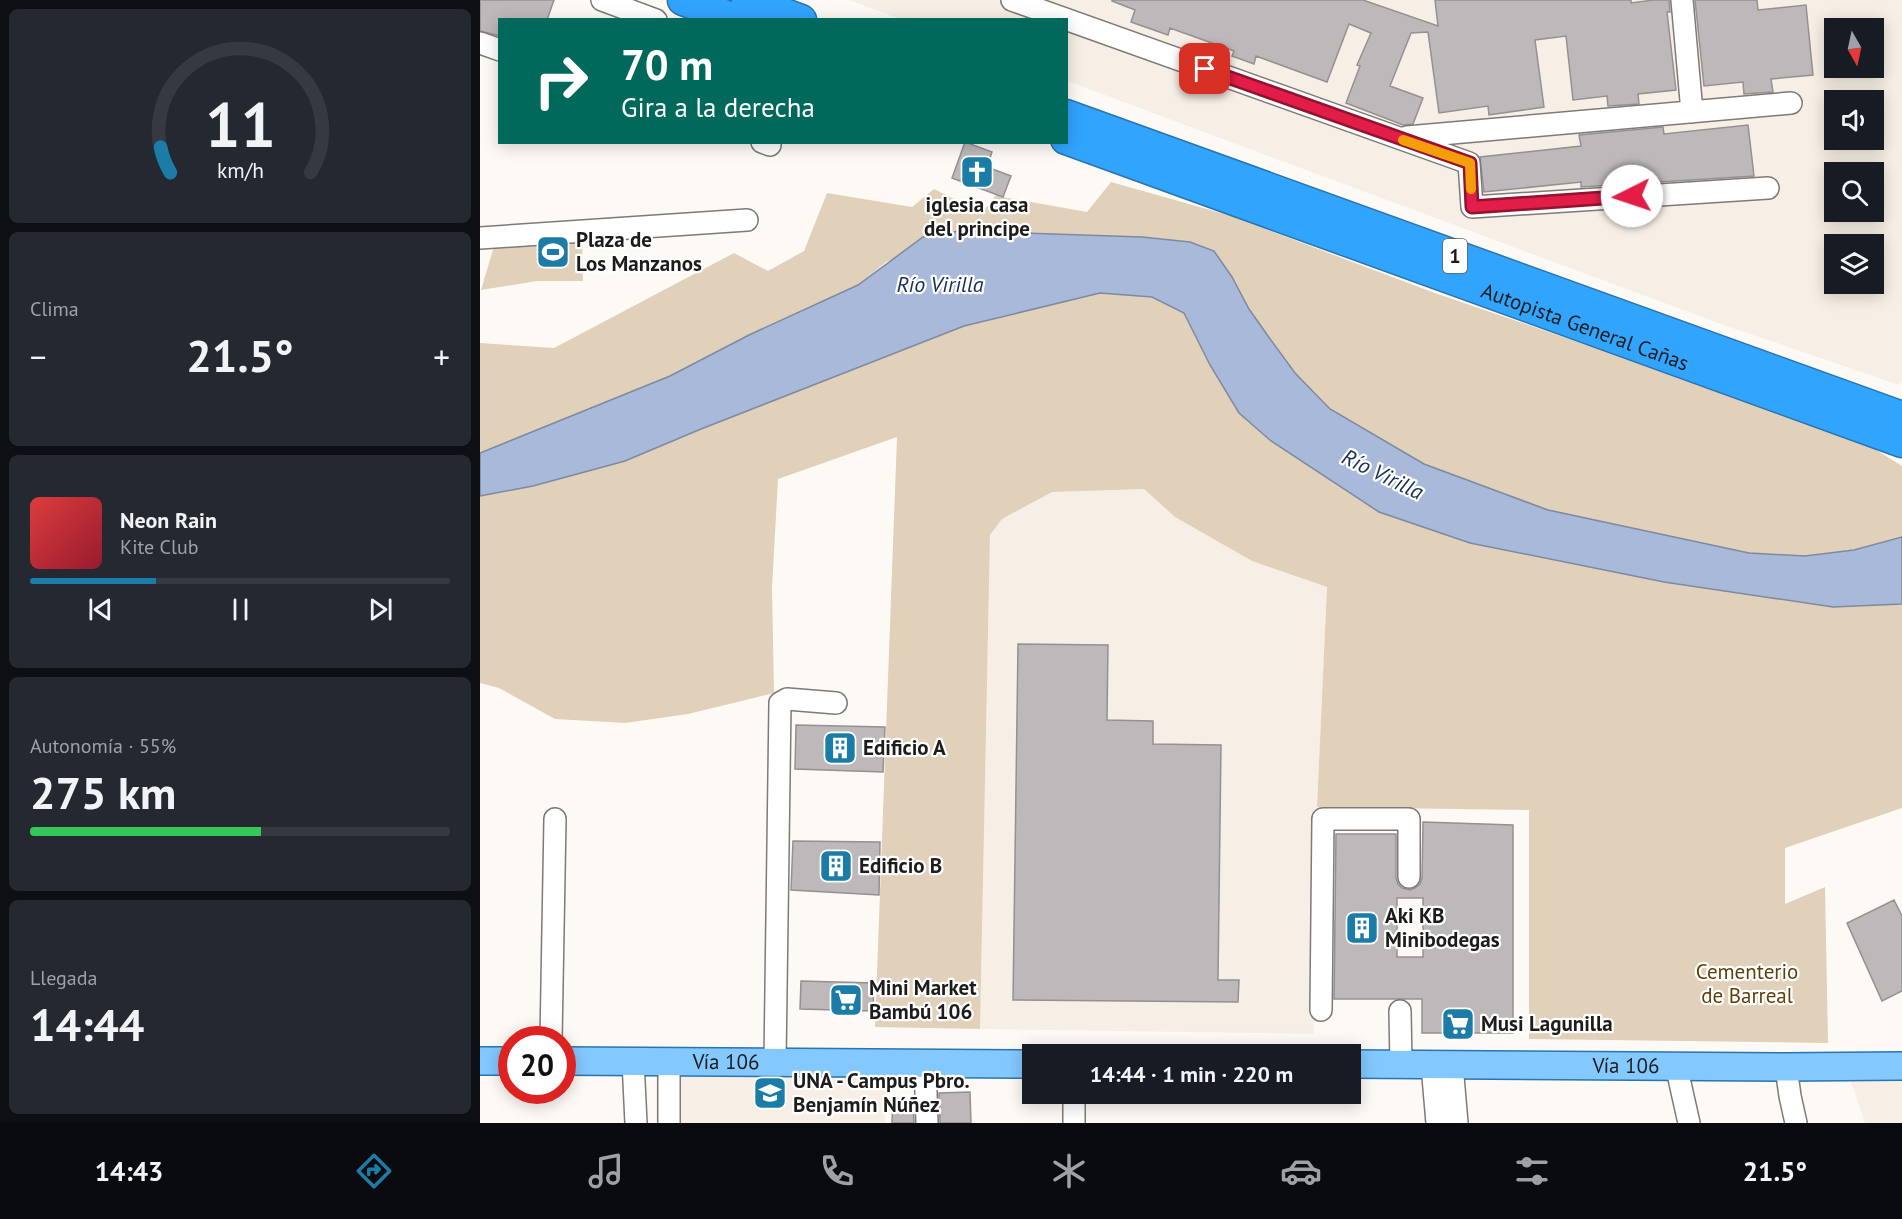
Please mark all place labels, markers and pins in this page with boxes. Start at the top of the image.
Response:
pin [1179,43,1230,94]
church icon: iglesia casa del principe [959,154,995,190]
place label: iglesia casa del principe [924,191,1030,242]
place label: Plaza de Los Manzanos [576,226,702,277]
sports icon: Plaza de Los Manzanos [535,234,571,270]
building icon: Edificio A [822,730,858,766]
place label: Edificio A [863,734,946,761]
building icon: Edificio B [818,848,854,884]
place label: Edificio B [859,852,942,879]
place label: Aki KB Minibodegas [1385,902,1500,953]
building icon: Aki KB Minibodegas [1344,910,1380,946]
place label: Mini Market Bambú 106 [869,974,977,1025]
supermarket icon: Mini Market Bambú 106 [828,982,864,1018]
supermarket icon: Musi Lagunilla [1440,1006,1476,1042]
place label: Musi Lagunilla [1481,1010,1613,1037]
place label: UNA - Campus Pbro. Benjamín Núñez [793,1067,970,1118]
school or university icon: UNA - Campus Pbro. Benjamín Núñez [752,1075,788,1111]

